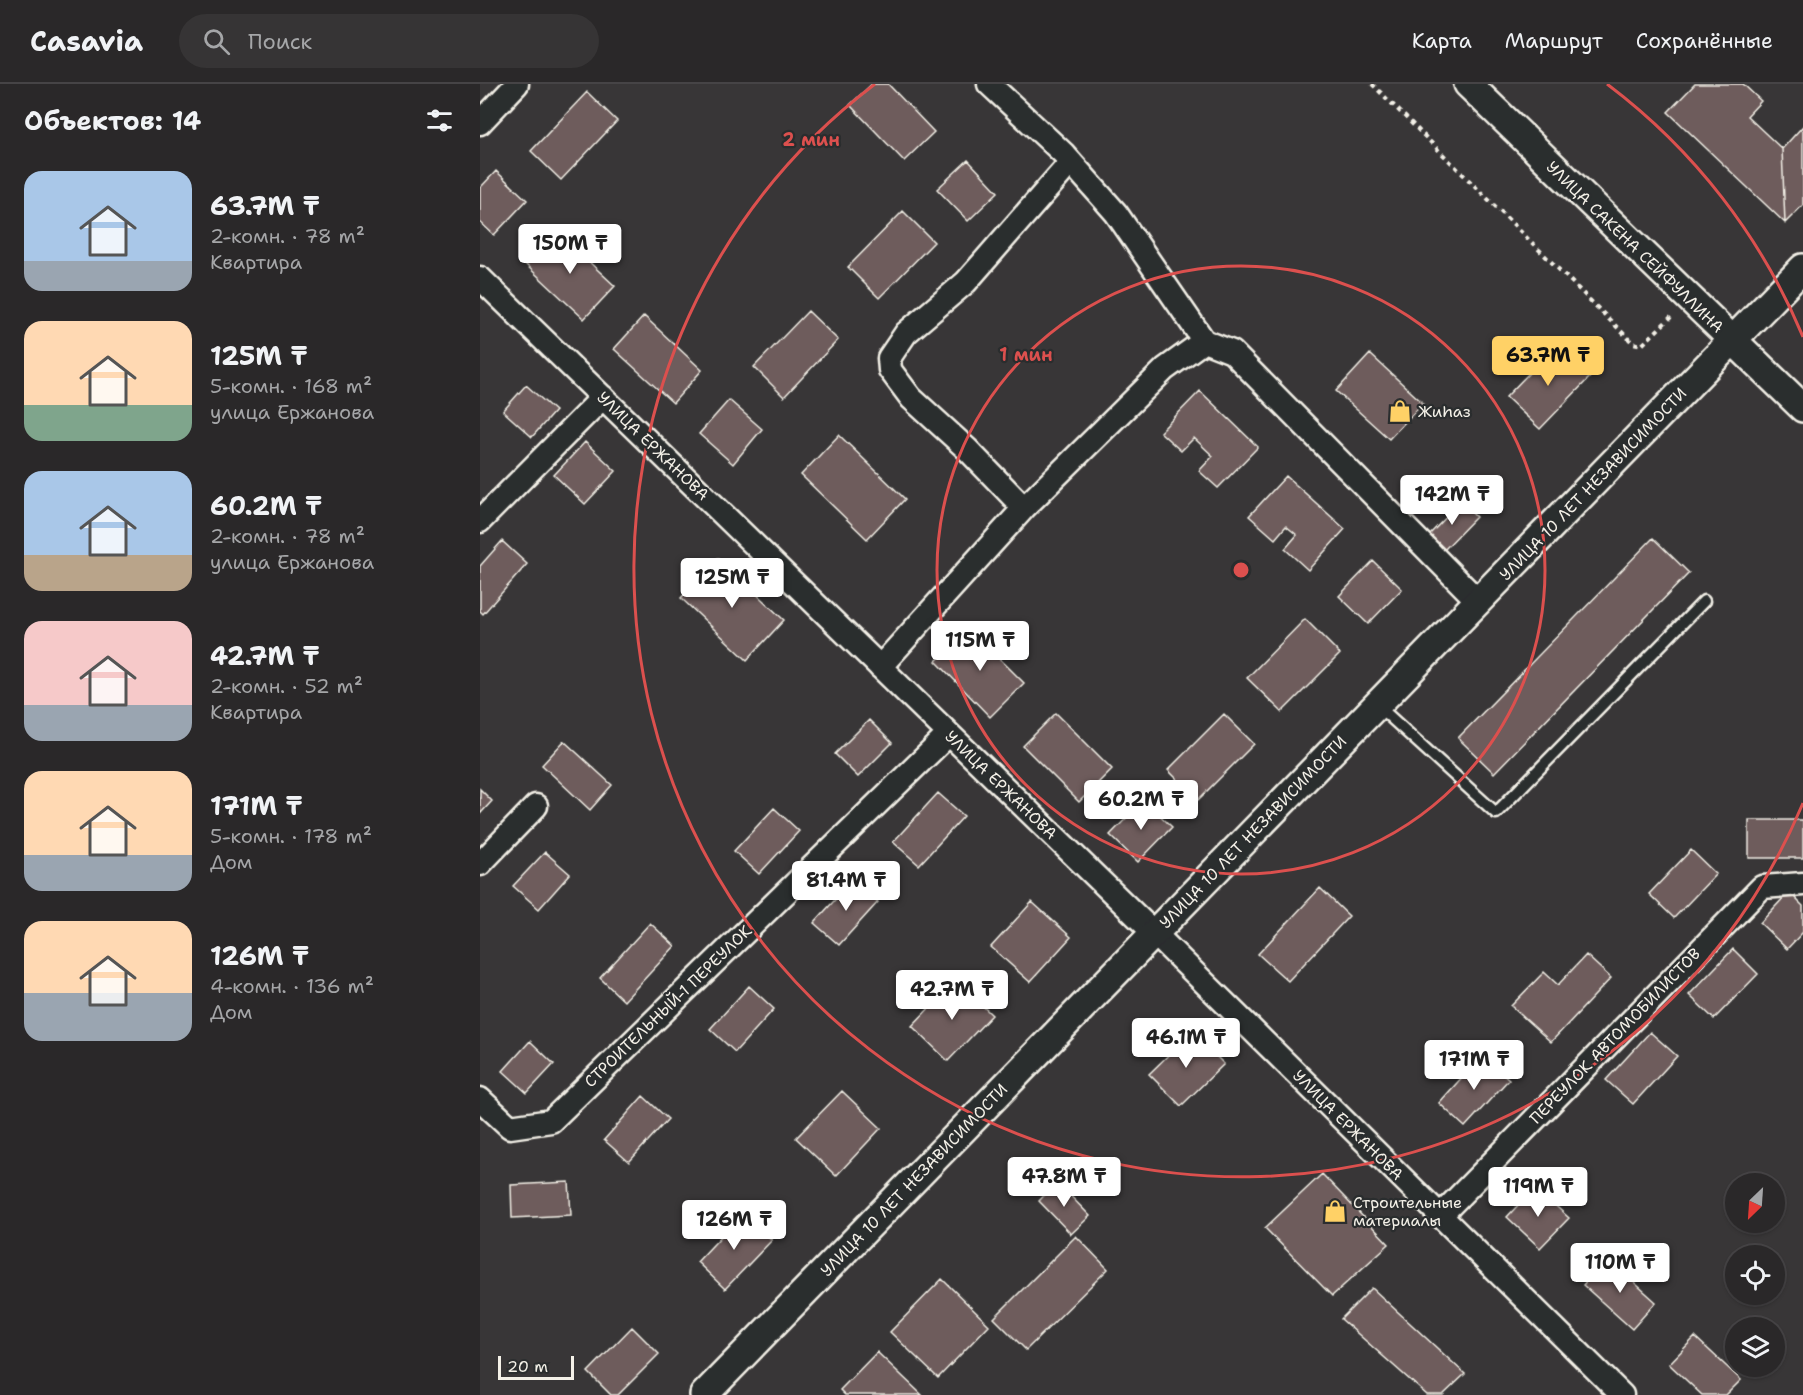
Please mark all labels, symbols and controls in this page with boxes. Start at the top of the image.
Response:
search box [179,14,599,68]
text: Casavia [30,22,143,60]
icon: search [200,25,233,58]
text: Поиск [248,27,312,56]
text: Карта [1412,27,1472,55]
text: Маршрут [1505,27,1603,55]
text: Сохранённые [1636,27,1773,55]
text: Объектов: 14 [24,103,201,138]
icon: filters [423,104,456,137]
text: 2 мин [782,128,840,152]
street label: УЛИЦА САКЕНА СЕЙФУЛЛИНА [1542,157,1728,337]
text: 63.7M ₸ [210,188,319,223]
icon: home [72,195,144,267]
text: 2-комн. · 78 m² [210,223,365,249]
pin: 150M ₸ [521,224,619,275]
text: 150M ₸ [532,230,608,256]
text: Квартира [210,249,302,275]
pin: 63.7M ₸ [1493,336,1603,387]
text: 125M ₸ [210,338,307,373]
text: 63.7M ₸ [1506,342,1590,368]
text: 1 мин [999,343,1053,367]
icon: home [72,345,144,417]
text: 5-комн. · 168 m² [210,373,372,399]
street label: УЛИЦА 10 ЛЕТ НЕЗАВИСИМОСТИ [1495,383,1691,585]
street label: УЛИЦА ЕРЖАНОВА [593,387,713,505]
shop icon: ЖиҺаз [1387,398,1413,424]
text: улица Ержанова [210,399,374,425]
place label: ЖиҺаз [1418,401,1471,422]
pin: 142M ₸ [1403,475,1501,526]
text: 142M ₸ [1414,481,1490,507]
text: 60.2M ₸ [210,488,322,523]
icon: home [72,495,144,567]
text: 2-комн. · 78 m² [210,523,365,549]
text: улица Ержанова [210,549,374,575]
pin: 125M ₸ [683,558,781,609]
centre of rings [1231,560,1251,580]
text: 125M ₸ [695,564,769,590]
pin: 115M ₸ [931,621,1029,672]
text: 115M ₸ [945,627,1015,653]
text: 42.7M ₸ [210,638,319,673]
icon: home [72,645,144,717]
text: 2-комн. · 52 m² [210,673,363,699]
text: Квартира [210,699,302,725]
street label: УЛИЦА ЕРЖАНОВА [941,726,1061,844]
street label: УЛИЦА 10 ЛЕТ НЕЗАВИСИМОСТИ [1155,731,1351,933]
pin: 60.2M ₸ [1086,780,1196,831]
text: 60.2M ₸ [1098,786,1184,812]
text: 171M ₸ [210,788,302,823]
icon: home [72,795,144,867]
text: 5-комн. · 178 m² [210,823,372,849]
text: Дом [210,849,252,875]
pin: 81.4M ₸ [791,861,901,912]
text: 81.4M ₸ [806,867,886,893]
street label: СТРОИТЕЛЬНЫЙ-1 ПЕРЕУЛОК [580,920,757,1092]
text: 126M ₸ [210,938,309,973]
street label: ПЕРЕУЛОК АВТОМОБИЛИСТОВ [1525,943,1705,1129]
icon: home [72,945,144,1017]
pin: 42.7M ₸ [897,970,1007,1021]
text: 4-комн. · 136 m² [210,973,374,999]
text: 42.7M ₸ [910,976,994,1002]
text: Дом [210,999,252,1025]
pin: 46.1M ₸ [1131,1018,1241,1069]
text: 46.1M ₸ [1146,1024,1226,1050]
pin: 171M ₸ [1425,1040,1523,1091]
text: 171M ₸ [1439,1046,1509,1072]
street label: УЛИЦА ЕРЖАНОВА [1288,1065,1408,1185]
street label: УЛИЦА 10 ЛЕТ НЕЗАВИСИМОСТИ [816,1079,1012,1281]
pin: 47.8M ₸ [1009,1157,1119,1208]
text: 47.8M ₸ [1022,1163,1106,1189]
pin: 119M ₸ [1489,1167,1587,1218]
text: 119M ₸ [1502,1173,1574,1199]
north arrow [1725,1173,1785,1233]
map controls [1725,1173,1785,1377]
place label: Строительные материалы [1353,1192,1462,1231]
shop icon: Строительные материалы [1322,1198,1348,1224]
pin: 126M ₸ [685,1200,783,1251]
text: 126M ₸ [696,1206,772,1232]
pin: 110M ₸ [1571,1243,1669,1294]
button: locate [1725,1245,1785,1305]
text: 110M ₸ [1585,1249,1655,1275]
button: layers [1725,1317,1785,1377]
scale bar [498,1353,574,1380]
text: 20 m [507,1356,548,1377]

